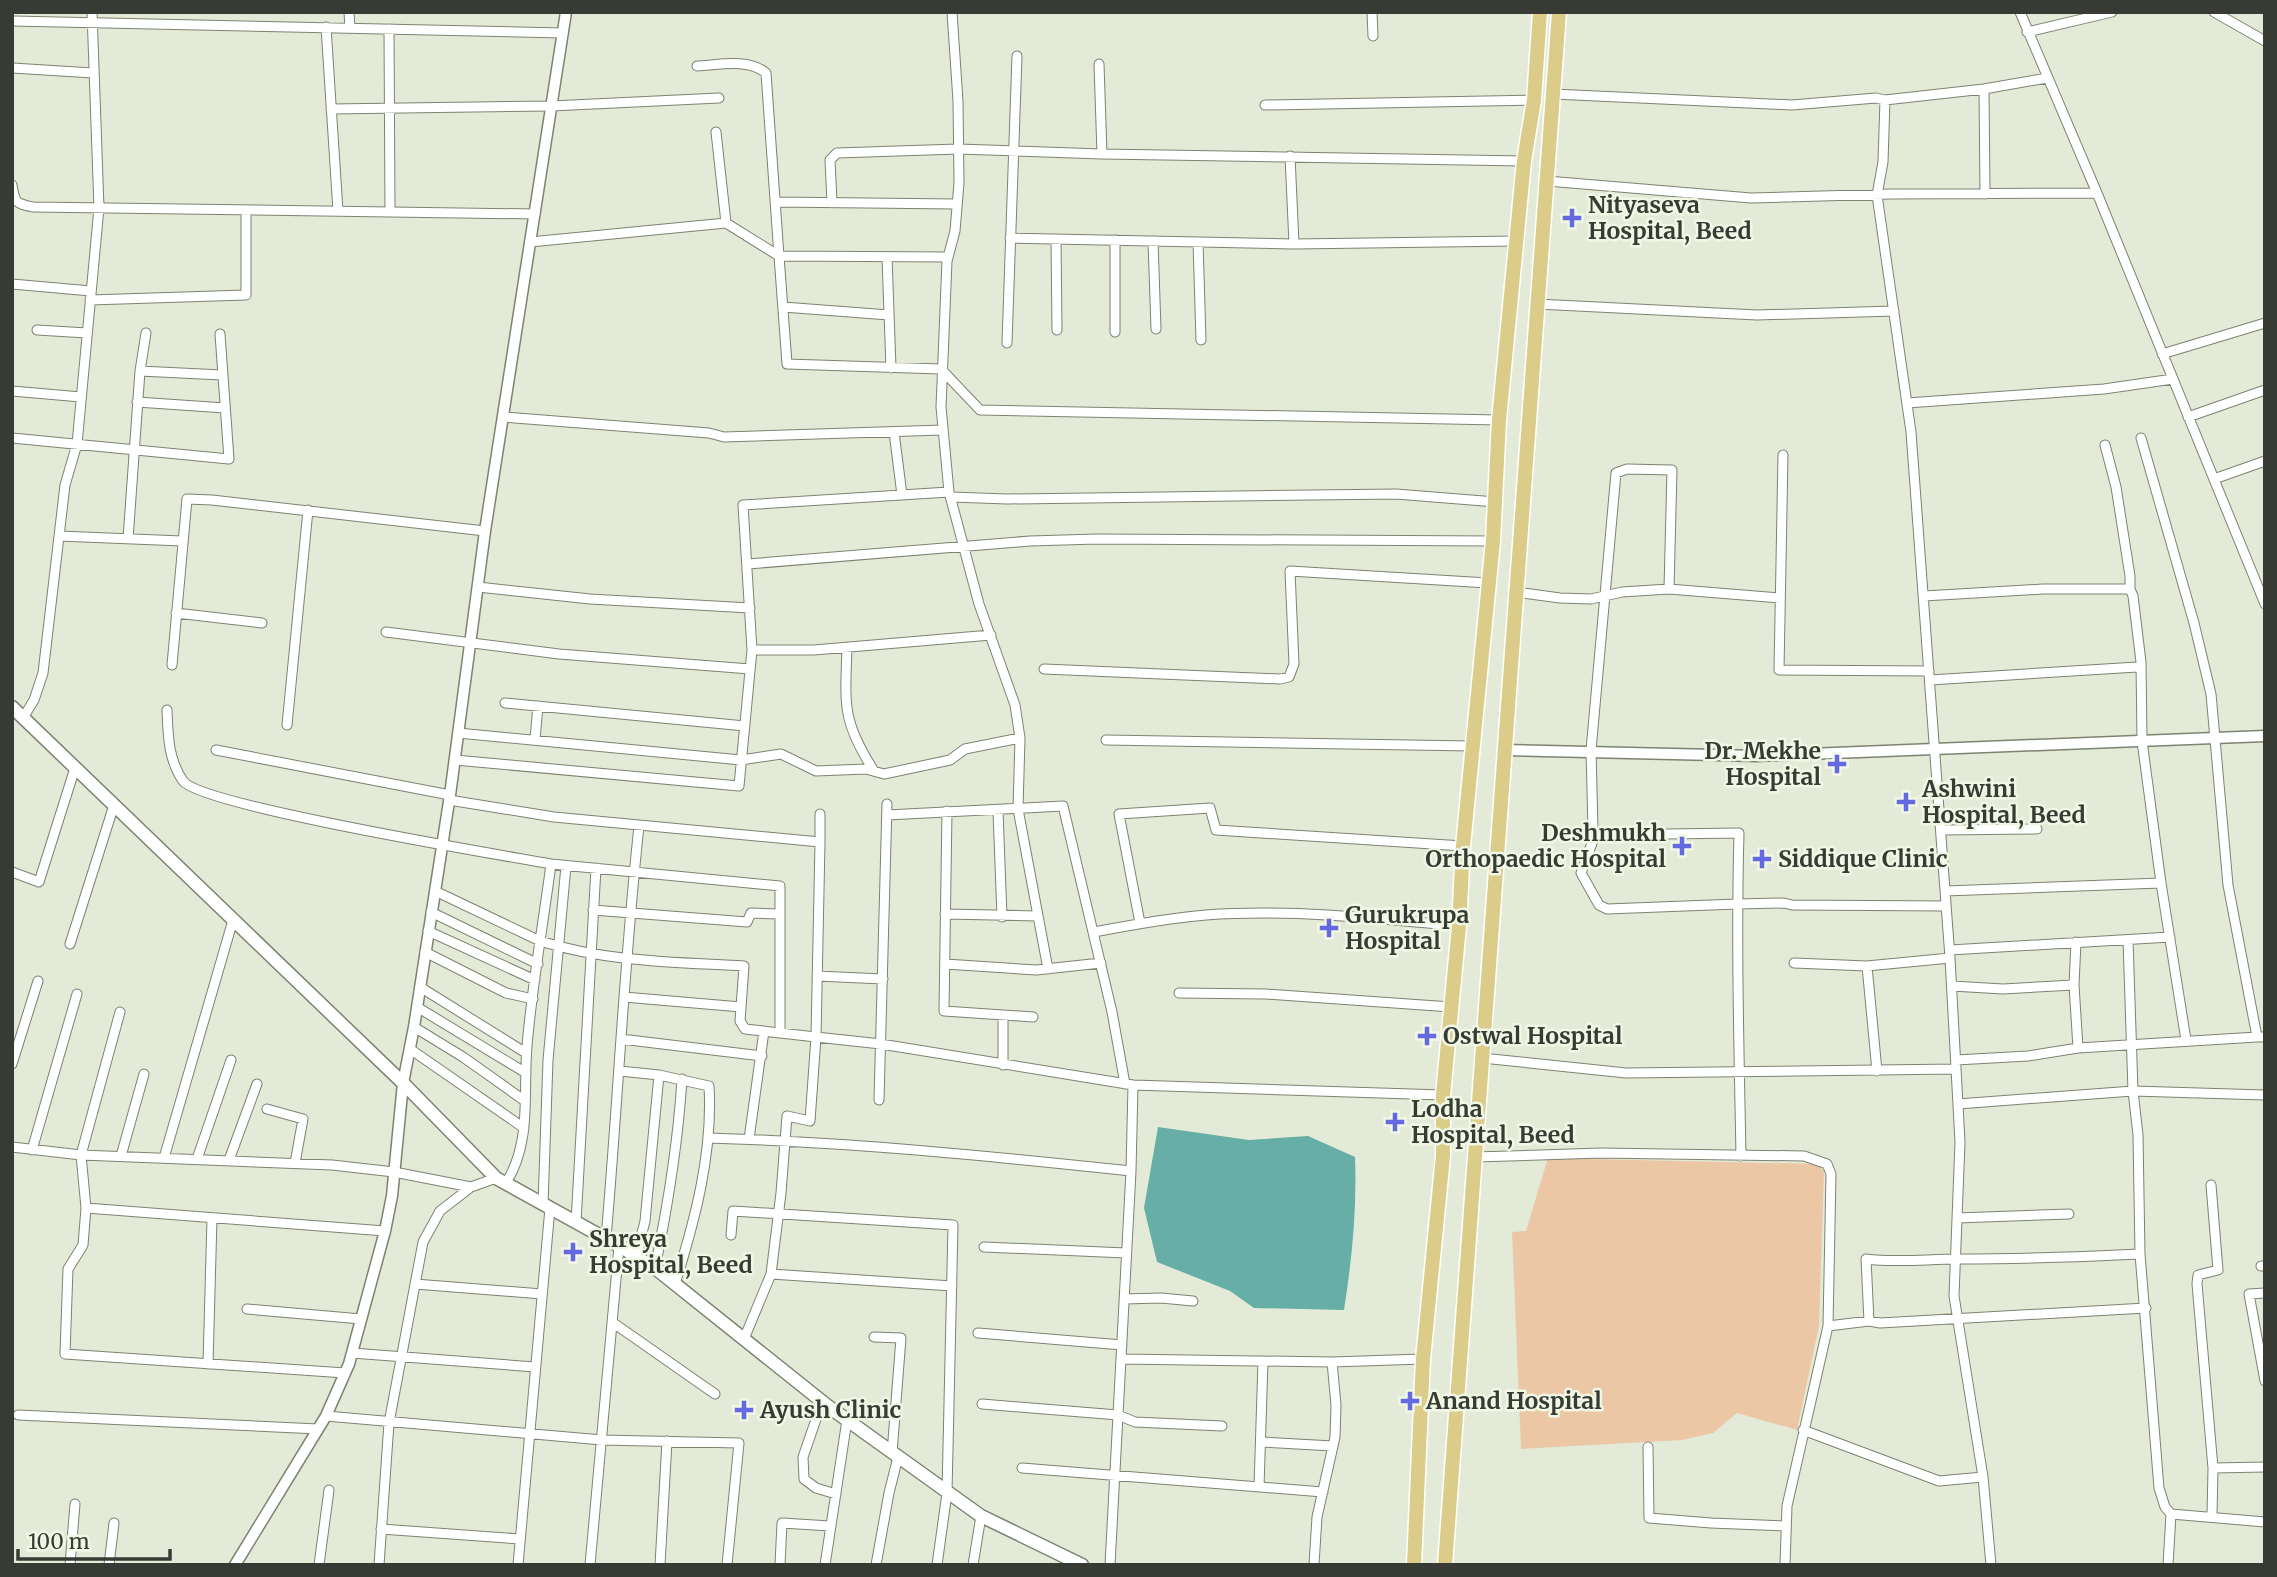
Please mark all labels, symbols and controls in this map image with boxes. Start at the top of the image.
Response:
place label: Nityaseva Hospital, Beed [1588,190,1752,246]
marker: Nityaseva Hospital, Beed [1562,208,1582,228]
place label: Dr. Mekhe Hospital [1704,736,1822,791]
marker: Dr. Mekhe Hospital [1827,754,1847,774]
place label: Ashwini Hospital, Beed [1921,774,2086,830]
marker: Ashwini Hospital, Beed [1896,792,1916,812]
place label: Deshmukh Orthopaedic Hospital [1425,818,1667,873]
marker: Deshmukh Orthopaedic Hospital [1672,836,1692,856]
place label: Siddique Clinic [1778,844,1948,873]
marker: Siddique Clinic [1752,849,1772,869]
place label: Gurukrupa Hospital [1345,900,1470,955]
marker: Gurukrupa Hospital [1319,918,1339,938]
place label: Ostwal Hospital [1443,1021,1623,1050]
marker: Ostwal Hospital [1417,1026,1437,1046]
place label: Lodha Hospital, Beed [1411,1094,1575,1150]
marker: Lodha Hospital, Beed [1385,1112,1405,1132]
place label: Shreya Hospital, Beed [589,1224,753,1280]
marker: Shreya Hospital, Beed [563,1242,583,1262]
place label: Anand Hospital [1425,1386,1602,1415]
marker: Anand Hospital [1400,1391,1420,1411]
place label: Ayush Clinic [759,1395,902,1424]
marker: Ayush Clinic [734,1400,754,1420]
scale bar [18,1518,170,1562]
text: 100 m [28,1528,90,1555]

